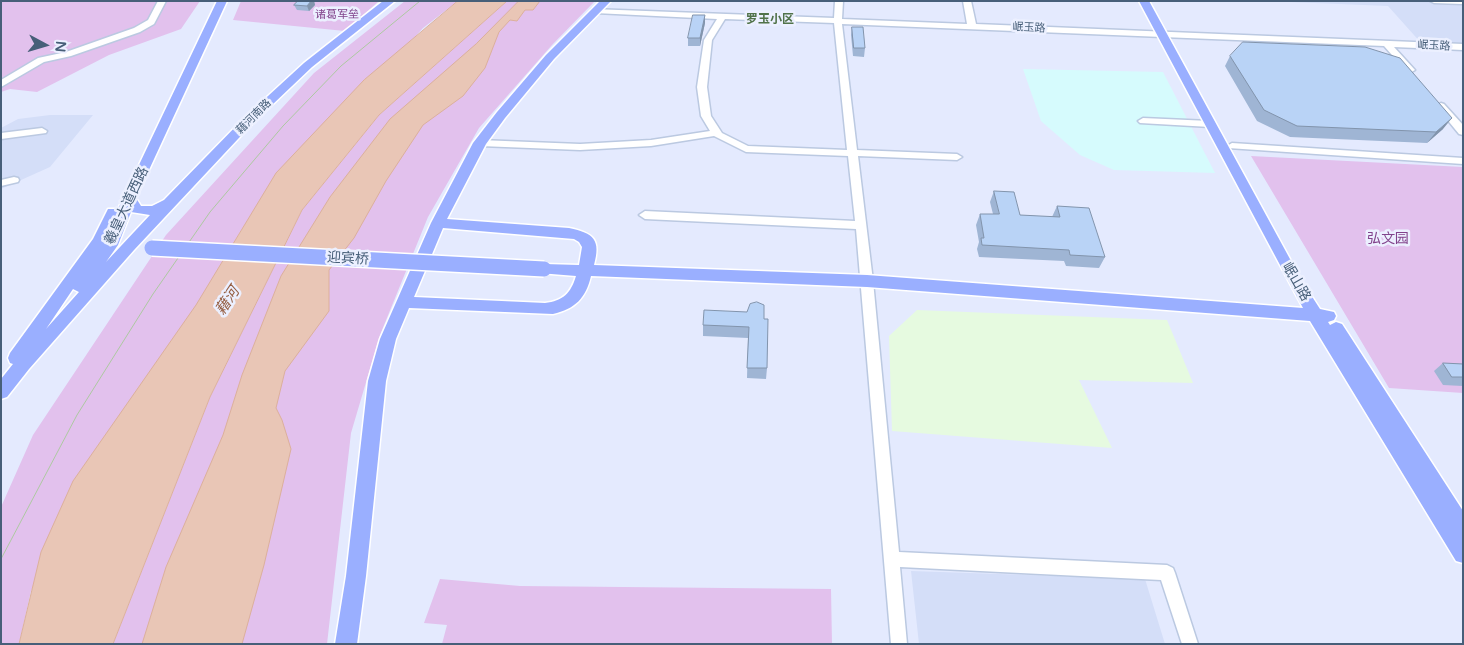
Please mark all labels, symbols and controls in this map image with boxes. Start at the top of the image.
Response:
park label: 诸葛军垒 [315,8,359,22]
district label: 罗玉小区 [746,13,794,27]
north arrow [20,20,70,70]
street label: 岷玉路 [1012,21,1046,35]
street label: 岷玉路 [1417,39,1451,53]
text: N [51,40,69,53]
street label: 藉河南路 [234,97,274,137]
street label: 羲皇大道西路 [102,164,152,248]
park label: 弘文园 [1367,231,1409,247]
street label: 迎宾桥 [327,250,369,268]
street label: 岷山路 [1278,260,1314,304]
water label: 藉河 [212,284,244,318]

